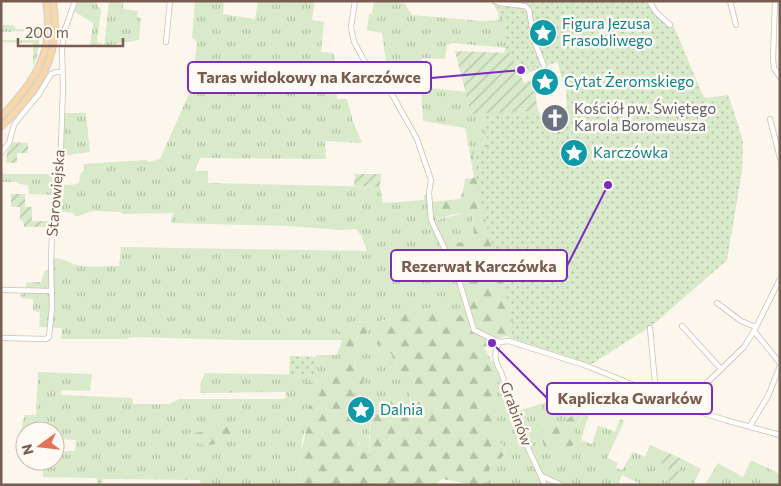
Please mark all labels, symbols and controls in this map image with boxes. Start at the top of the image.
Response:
place label: Figura Jezusa Frasobliwego [562,14,653,49]
scale bar [18,15,122,47]
place icon: Figura Jezusa Frasobliwego [528,18,558,48]
text: 200 m [25,23,69,41]
callout: Taras widokowy na Karczówce [188,62,431,93]
text: Taras widokowy na Karczówce [197,67,421,86]
place icon: Cytat Żeromskiego [530,67,560,97]
place label: Cytat Żeromskiego [564,72,694,90]
place label: Kościół pw. Świętego Karola Boromeusza [574,98,716,134]
church icon: Kościół pw. Świętego Karola Boromeusza [540,103,570,133]
place icon: Karczówka [559,138,589,168]
place label: Karczówka [593,143,668,161]
street label: Starowiejska [42,149,68,237]
callout: Rezerwat Karczówka [391,250,567,281]
text: Rezerwat Karczówka [401,256,557,275]
street label: Grabinów [497,379,537,448]
callout: Kapliczka Gwarków [547,383,712,414]
text: Kapliczka Gwarków [557,388,703,407]
place icon: Dalnia [346,395,376,425]
place label: Dalnia [380,400,423,418]
north arrow [15,421,65,471]
text: N [17,442,37,457]

